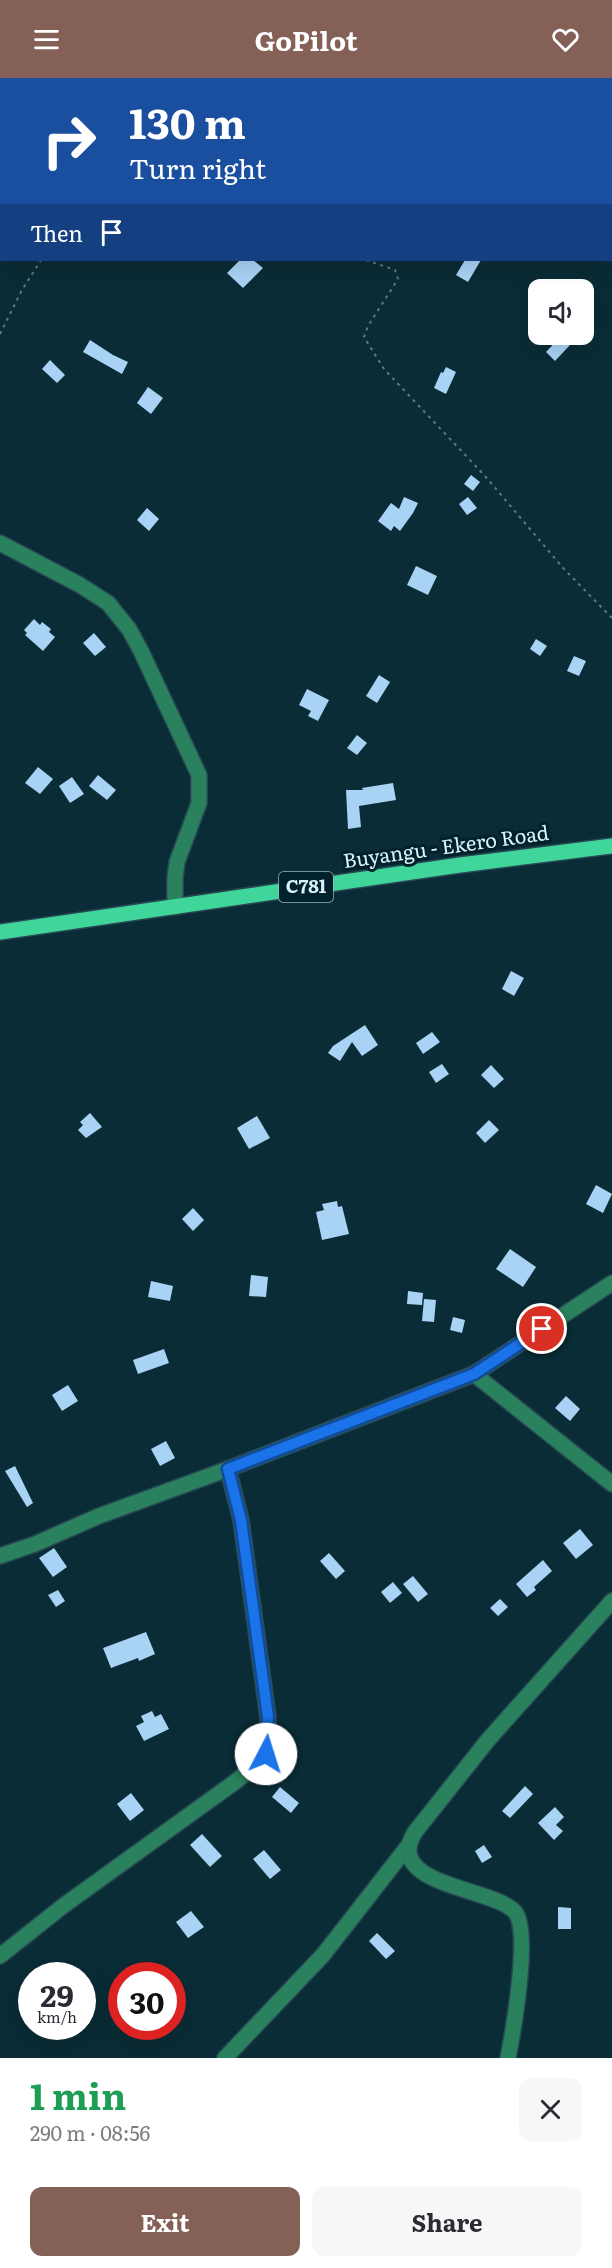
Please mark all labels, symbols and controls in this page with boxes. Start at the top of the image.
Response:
text: GoPilot [254,19,358,59]
icon: menu [30,23,63,56]
icon: heart [549,23,582,56]
text: 130 m [129,90,246,152]
icon: right [30,102,108,180]
text: Turn right [129,147,266,187]
text: Then [30,216,83,249]
icon: arrive [95,216,128,249]
map controls [528,279,594,345]
button: sound [528,279,594,345]
street label: Buyangu - Ekero Road [341,816,551,874]
road number: C781 [279,872,333,902]
pin [516,1303,567,1354]
icon: arrive [525,1312,558,1345]
position arrow [234,1722,298,1786]
speed limit sign: 30 [108,1962,186,2040]
text: 29 [40,1972,74,2016]
text: km/h [37,2005,77,2028]
text: 1 min [30,2068,126,2121]
button: close [519,2078,582,2141]
text: 290 m · 08:56 [30,2117,150,2147]
button: Exit [30,2187,300,2256]
button: Share [312,2187,582,2256]

